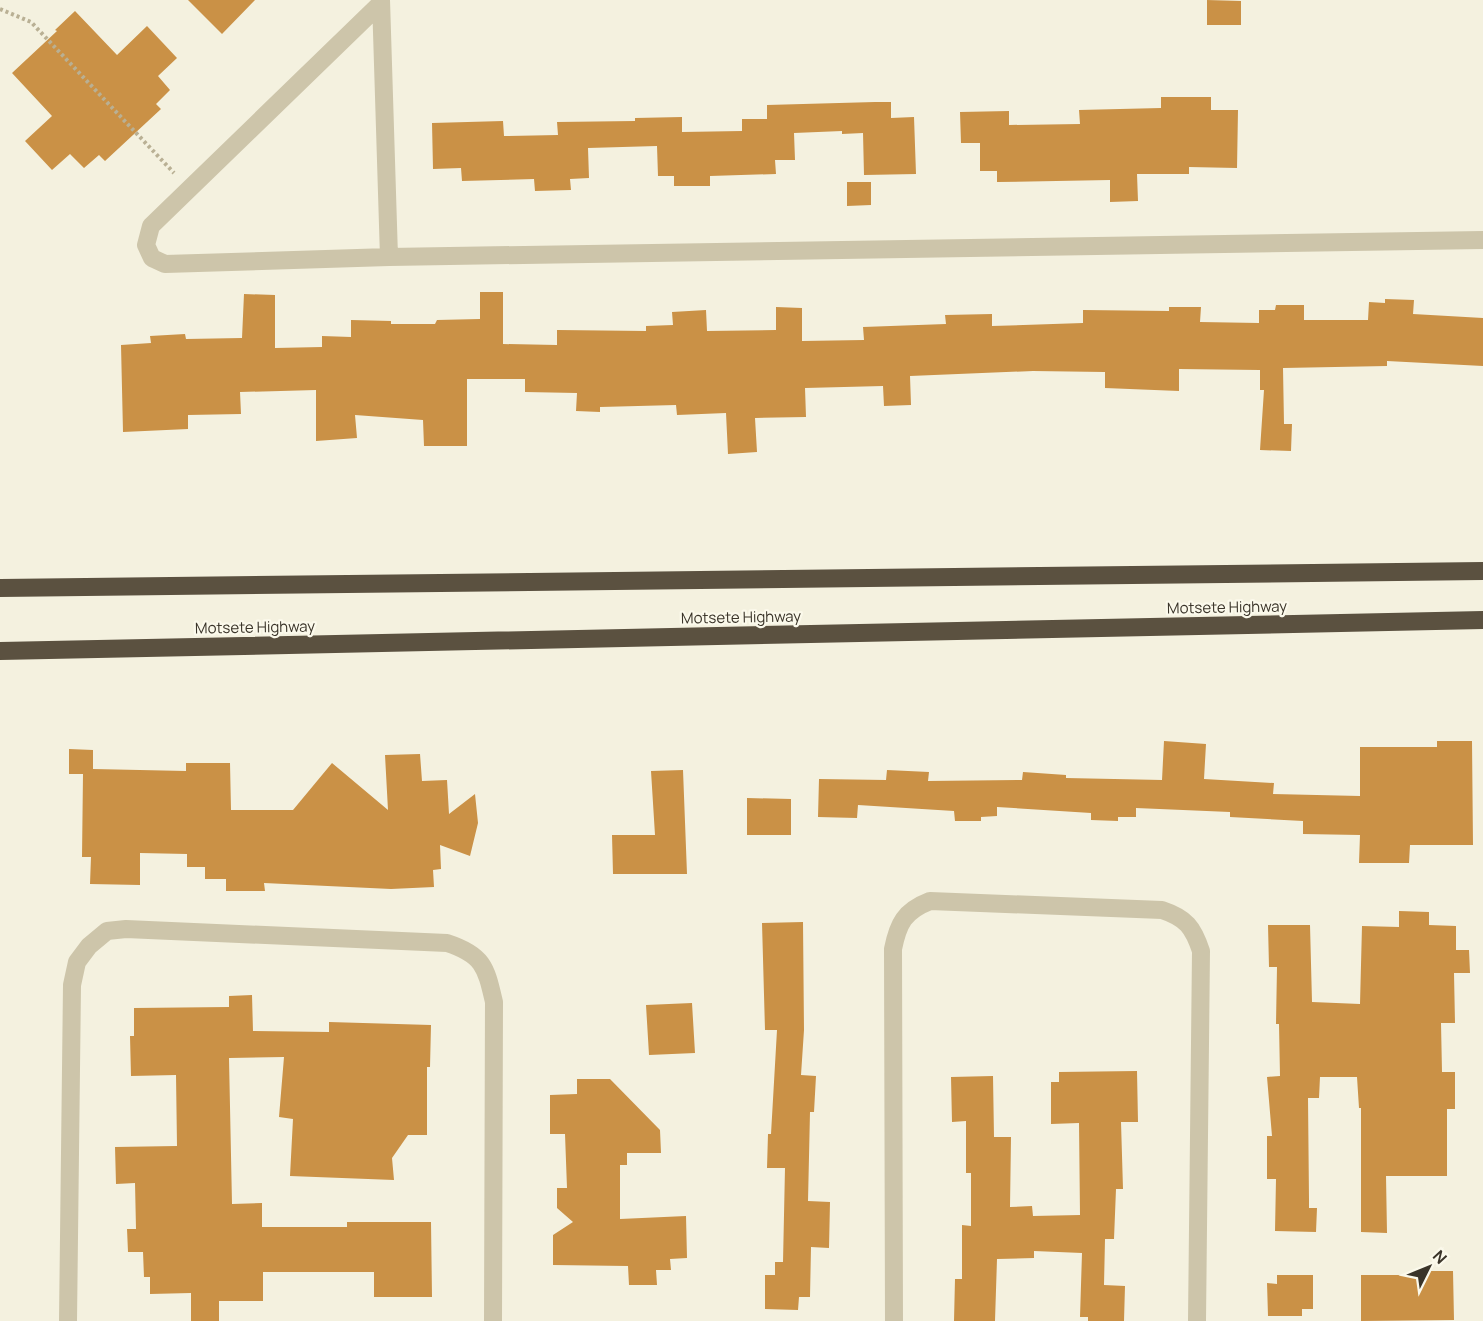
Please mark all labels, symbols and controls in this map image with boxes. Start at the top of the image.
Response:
street label: Motsete Highway [1167,595,1287,619]
street label: Motsete Highway [681,605,801,629]
street label: Motsete Highway [195,615,315,639]
north arrow [1399,1237,1459,1297]
text: N [1428,1245,1452,1268]

